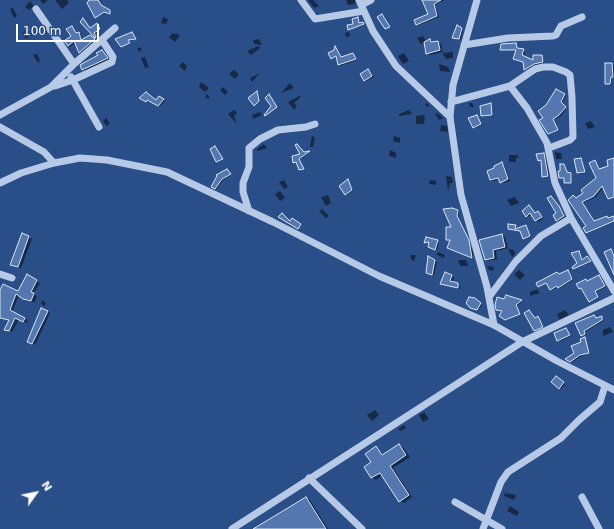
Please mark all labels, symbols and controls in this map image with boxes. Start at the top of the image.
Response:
scale bar [18,16,101,42]
text: 100 m [23,24,61,38]
north arrow [16,473,56,513]
text: N [39,479,54,494]

